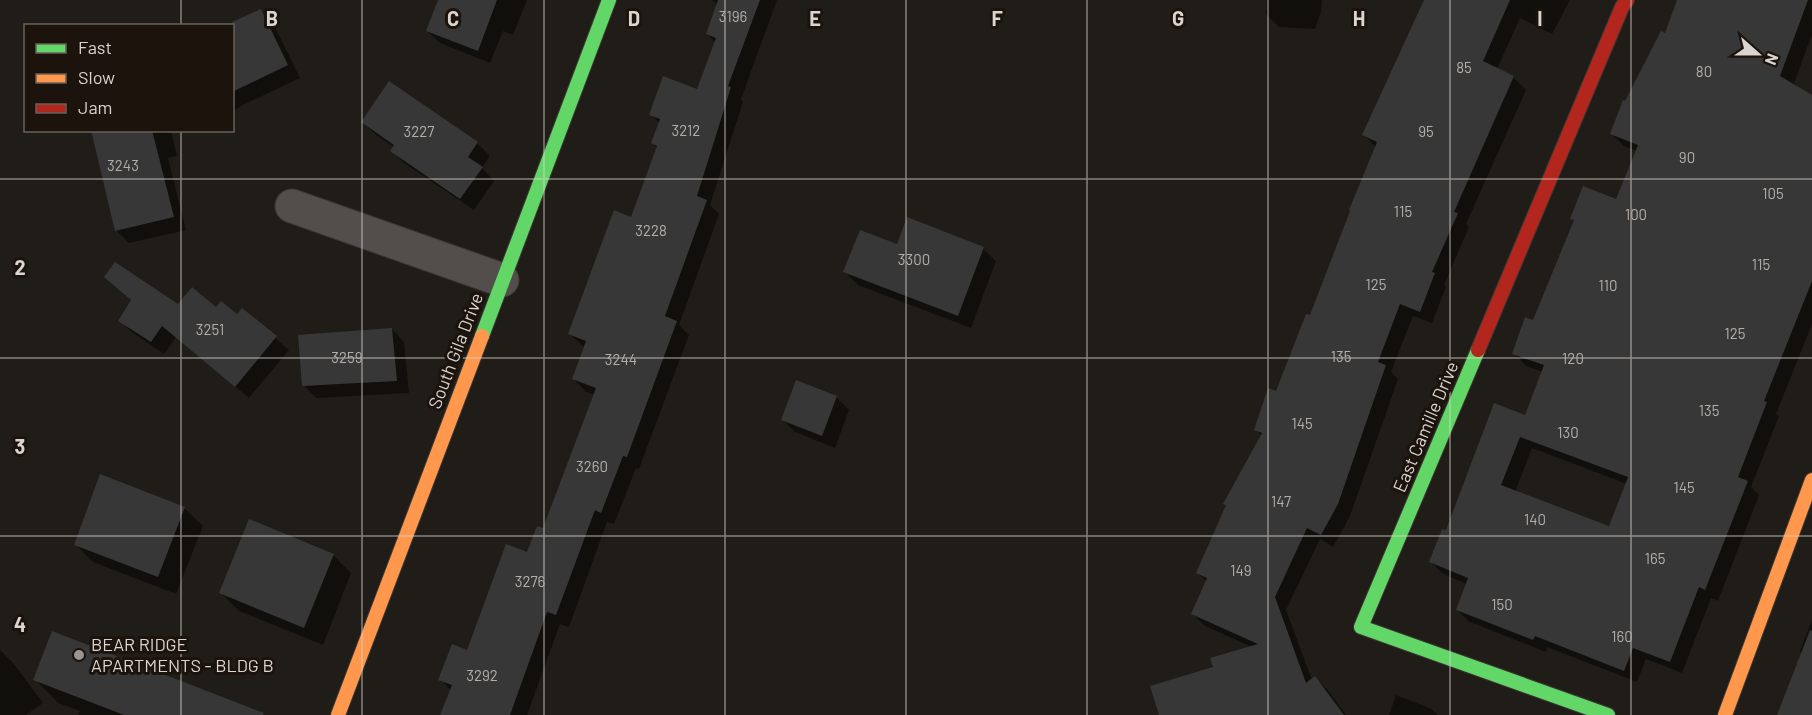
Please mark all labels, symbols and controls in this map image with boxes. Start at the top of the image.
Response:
text: B [266,6,278,30]
text: C [447,6,459,30]
text: D [628,6,640,30]
text: E [809,6,821,30]
text: F [991,6,1003,30]
text: G [1172,6,1184,30]
text: H [1353,6,1365,30]
text: I [1537,6,1543,30]
house number: 3196 [719,7,747,25]
legend [24,24,234,132]
north arrow [1728,24,1788,84]
text: Fast [78,36,112,58]
text: N [1762,51,1783,68]
house number: 85 [1456,58,1472,76]
house number: 80 [1696,62,1712,80]
text: Slow [78,66,115,88]
text: Jam [78,96,112,118]
house number: 3212 [672,121,700,139]
house number: 3227 [404,122,434,140]
house number: 95 [1418,122,1434,140]
house number: 90 [1679,148,1695,166]
house number: 3243 [107,156,139,174]
house number: 105 [1762,184,1784,202]
house number: 115 [1394,202,1412,220]
house number: 100 [1625,205,1647,223]
house number: 3228 [635,221,667,239]
house number: 3300 [898,250,930,268]
text: 2 [14,255,26,279]
house number: 115 [1752,255,1770,273]
house number: 125 [1365,275,1387,293]
house number: 110 [1598,276,1618,294]
street label: South Gila Drive [423,290,487,412]
house number: 3251 [196,320,224,338]
house number: 125 [1724,324,1746,342]
house number: 135 [1331,347,1351,365]
house number: 3259 [331,348,363,366]
house number: 120 [1562,349,1584,367]
house number: 3244 [605,350,637,368]
street label: East Camille Drive [1388,358,1463,495]
house number: 135 [1699,401,1719,419]
house number: 145 [1291,414,1313,432]
house number: 130 [1557,423,1579,441]
text: 3 [15,434,25,458]
house number: 3260 [576,457,608,475]
house number: 145 [1673,478,1695,496]
house number: 147 [1271,492,1291,510]
house number: 140 [1524,510,1546,528]
house number: 165 [1645,549,1665,567]
house number: 149 [1230,561,1252,579]
house number: 3276 [515,572,545,590]
house number: 150 [1491,595,1513,613]
text: 4 [14,612,26,636]
house number: 160 [1611,627,1633,645]
place label: BEAR RIDGE APARTMENTS - BLDG B [91,633,274,676]
marker: BEAR RIDGE APARTMENTS - BLDG B [72,648,86,662]
house number: 3292 [466,666,498,684]

